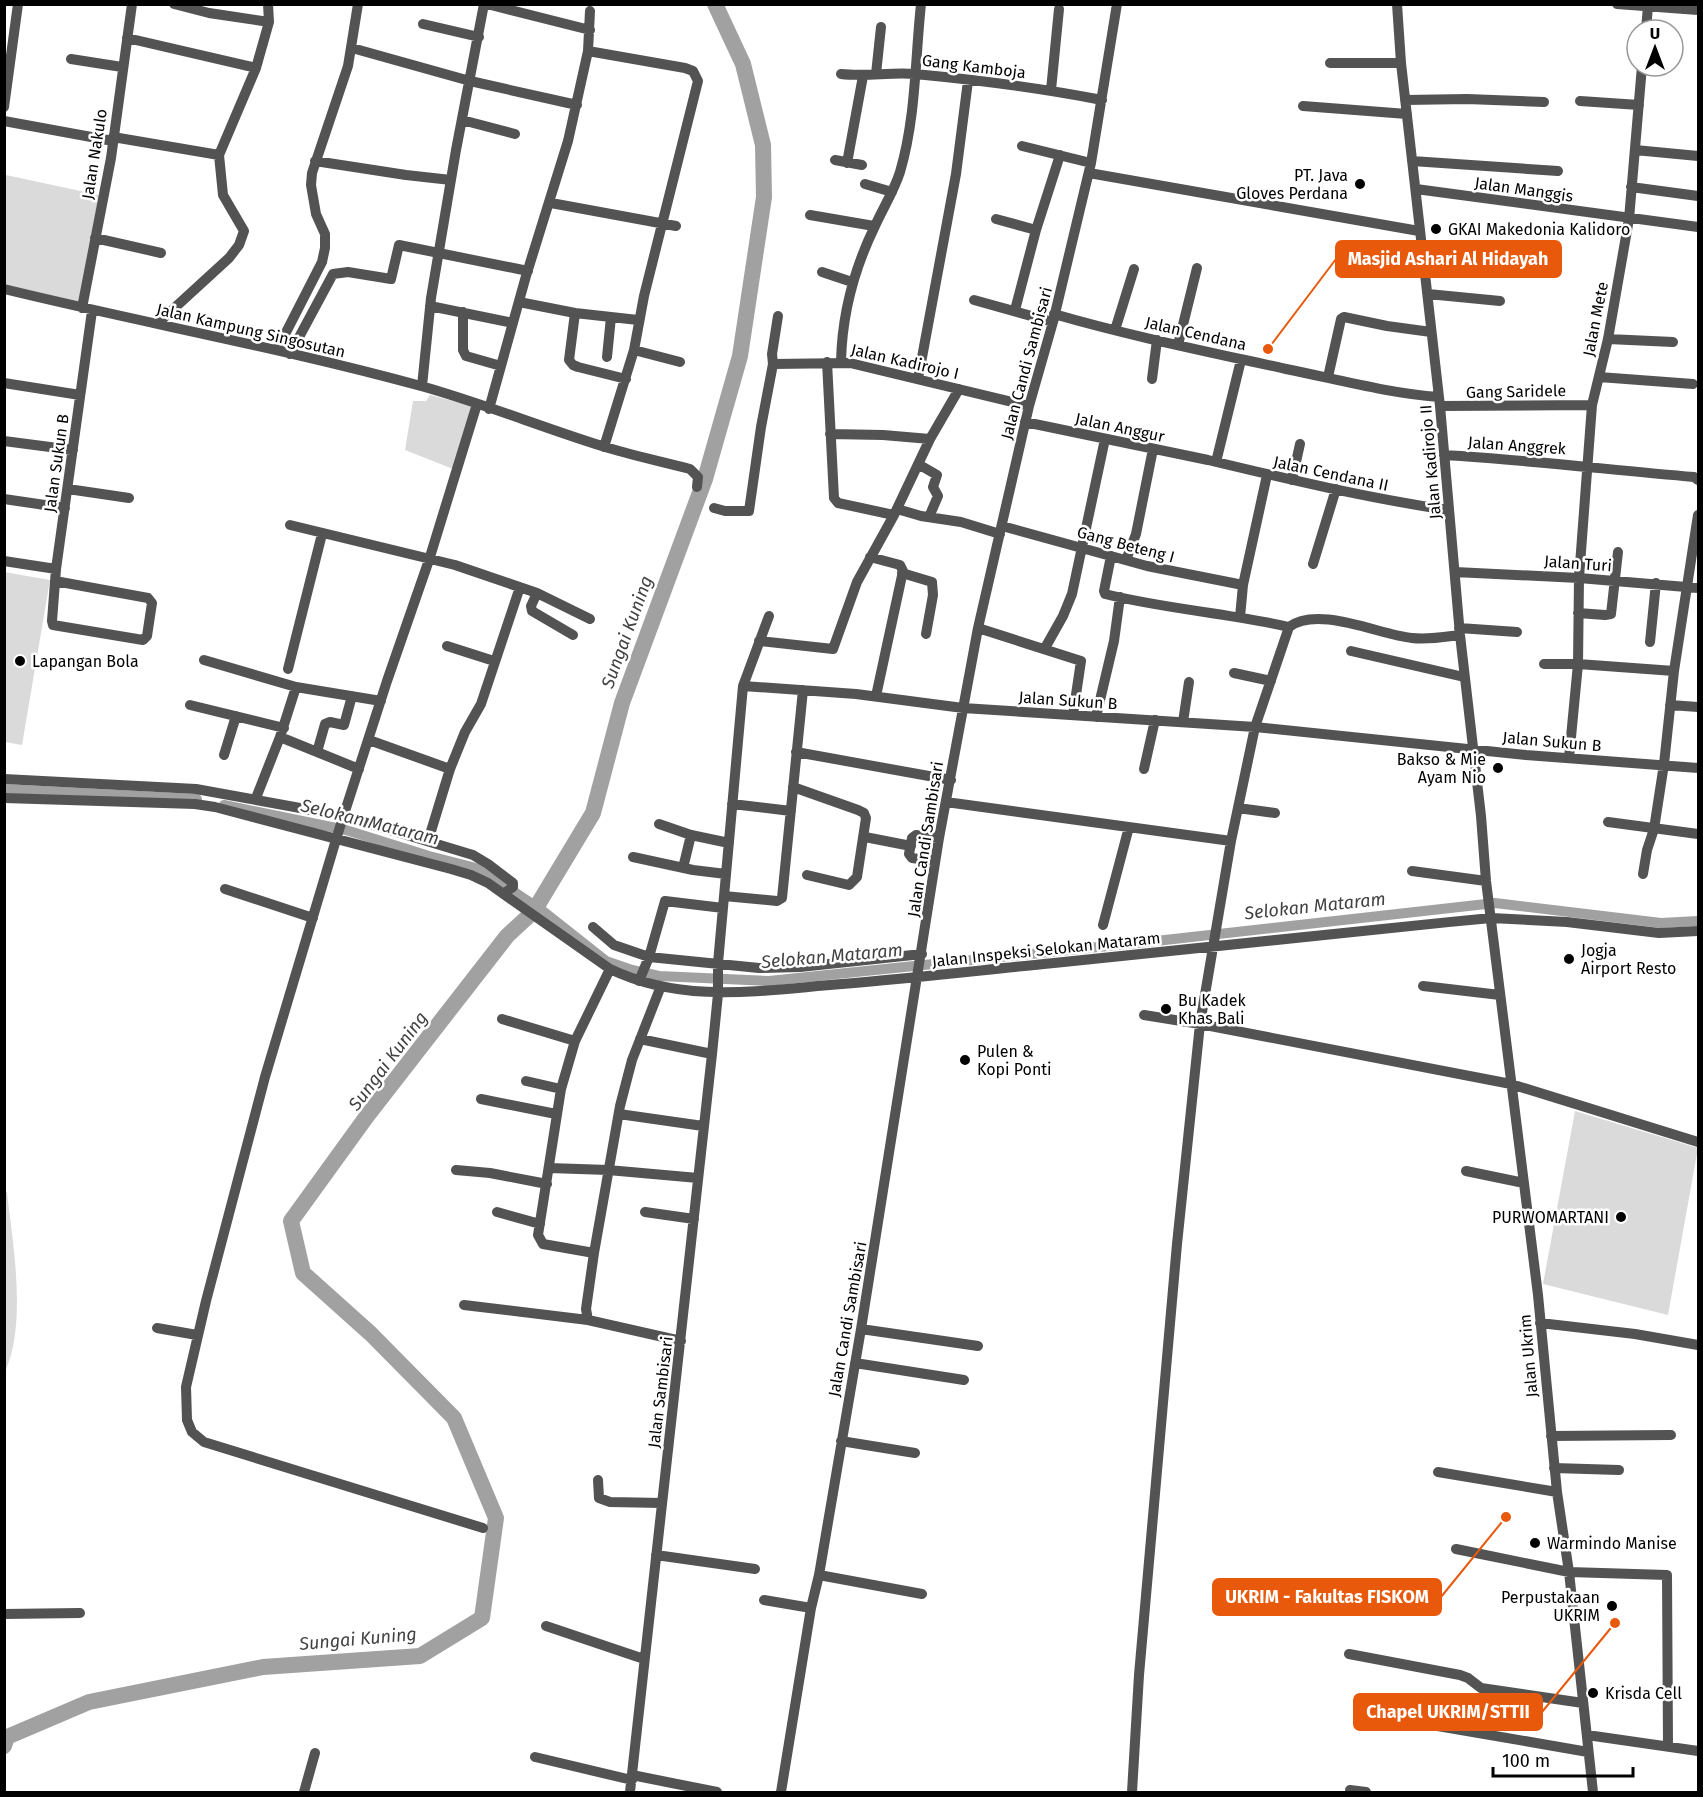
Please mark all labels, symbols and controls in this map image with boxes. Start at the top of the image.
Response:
north arrow [1625,18,1685,78]
text: U [1650,24,1660,43]
street label: Gang Kamboja [921,51,1027,82]
street label: Jalan Nakulo [78,107,111,201]
place label: PT. Java Gloves Perdana [1236,166,1348,203]
street label: Jalan Manggis [1473,173,1575,206]
marker: PT. Java Gloves Perdana [1353,177,1367,191]
place label: GKAI Makedonia Kalidoro [1448,220,1630,239]
marker: GKAI Makedonia Kalidoro [1429,222,1443,236]
callout: Masjid Ashari Al Hidayah [1336,241,1561,277]
text: Masjid Ashari Al Hidayah [1348,248,1548,270]
street label: Jalan Mete [1579,280,1612,358]
street label: Jalan Candi Sambisari [997,285,1056,442]
street label: Jalan Kampung Singosutan [155,299,347,361]
street label: Jalan Cendana [1143,313,1248,354]
street label: Jalan Kadirojo I [849,340,961,383]
street label: Gang Saridele [1466,381,1566,402]
street label: Jalan Kadirojo II [1416,404,1445,520]
street label: Jalan Anggur [1073,409,1167,446]
street label: Jalan Sukun B [40,412,73,513]
street label: Jalan Anggrek [1467,433,1567,458]
street label: Jalan Cendana II [1272,452,1390,495]
street label: Gang Beteng I [1075,522,1177,567]
street label: Jalan Turi [1543,552,1613,575]
water label: Sungai Kuning [596,573,658,692]
place label: Lapangan Bola [32,652,139,671]
marker: Lapangan Bola [13,654,27,668]
street label: Jalan Sukun B [1018,688,1118,713]
street label: Jalan Sukun B [1502,728,1602,755]
place label: Bakso & Mie Ayam Nio [1397,750,1486,787]
street label: Jalan Candi Sambisari [904,760,947,918]
marker: Bakso & Mie Ayam Nio [1491,761,1505,775]
water label: Selokan Mataram [298,794,442,850]
water label: Selokan Mataram [1242,888,1387,924]
street label: Jalan Inspeksi Selokan Mataram [931,928,1161,971]
water label: Selokan Mataram [759,939,904,973]
place label: Jogja Airport Resto [1581,941,1676,978]
marker: Jogja Airport Resto [1562,952,1576,966]
place label: Bu Kadek Khas Bali [1178,991,1247,1028]
marker: Bu Kadek Khas Bali [1159,1002,1173,1016]
water label: Sungai Kuning [343,1007,432,1116]
place label: Pulen & Kopi Ponti [977,1042,1052,1079]
marker: Pulen & Kopi Ponti [958,1053,972,1067]
place label: PURWOMARTANI [1492,1208,1609,1227]
marker: PURWOMARTANI [1614,1210,1628,1224]
street label: Jalan Candi Sambisari [824,1240,871,1398]
street label: Jalan Ukrim [1515,1314,1542,1398]
street label: Jalan Sambisari [644,1335,677,1449]
place label: Warmindo Manise [1547,1534,1677,1553]
marker: Warmindo Manise [1528,1536,1542,1550]
callout: UKRIM - Fakultas FISKOM [1213,1579,1441,1615]
text: UKRIM - Fakultas FISKOM [1225,1586,1429,1608]
place label: Perpustakaan UKRIM [1501,1588,1600,1625]
marker: Perpustakaan UKRIM [1605,1599,1619,1613]
water label: Sungai Kuning [297,1623,418,1655]
place label: Krisda Cell [1605,1684,1682,1703]
marker: Krisda Cell [1586,1686,1600,1700]
callout: Chapel UKRIM/STTII [1354,1694,1542,1730]
text: Chapel UKRIM/STTII [1366,1701,1530,1723]
scale bar [1493,1740,1632,1778]
text: 100 m [1502,1750,1550,1772]

